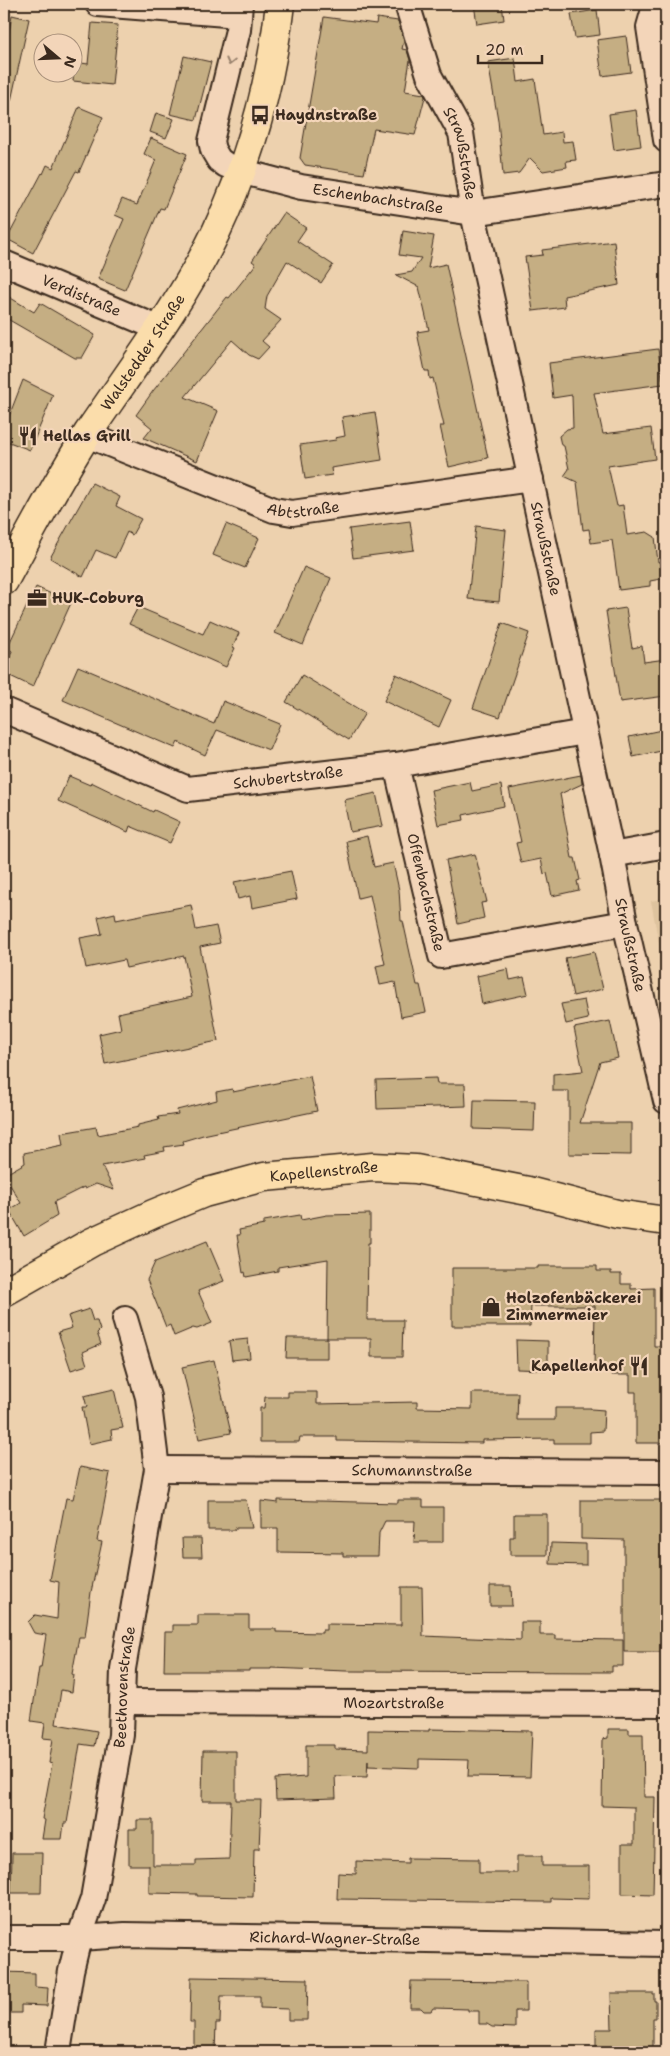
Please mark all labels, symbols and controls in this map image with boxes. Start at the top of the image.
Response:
north arrow [32,32,82,82]
scale bar [478,32,541,64]
text: 20 m [485,40,524,60]
text: N [60,54,81,70]
one-way arrow [225,58,236,67]
street label: Straußstraße [438,103,481,201]
bus stop icon: Haydnstraße [249,104,271,126]
place label: Haydnstraße [275,105,377,125]
street label: Eschenbachstraße [311,179,445,218]
street label: Verdistraße [39,270,124,321]
street label: Walstedder Straße [96,290,190,415]
restaurant icon: Hellas Grill [17,425,39,447]
place label: Hellas Grill [43,426,131,446]
street label: Abtstraße [264,496,341,523]
street label: Straußstraße [526,500,566,598]
office icon: HUK-Coburg [26,587,48,609]
place label: HUK-Coburg [52,588,144,608]
street label: Schubertstraße [232,761,344,794]
street label: Offenbachstraße [402,831,450,954]
street label: Straußstraße [610,896,651,994]
street label: Kapellenstraße [269,1157,379,1186]
place label: Holzofenbäckerei Zimmermeier [506,1288,641,1325]
shop icon: Holzofenbäckerei Zimmermeier [480,1296,502,1318]
restaurant icon: Kapellenhof [628,1355,650,1377]
place label: Kapellenhof [531,1356,624,1376]
street label: Schumannstraße [351,1460,473,1481]
street label: Beethovenstraße [109,1625,140,1749]
street label: Mozartstraße [343,1693,445,1713]
street label: Richard-Wagner-Straße [249,1927,421,1950]

